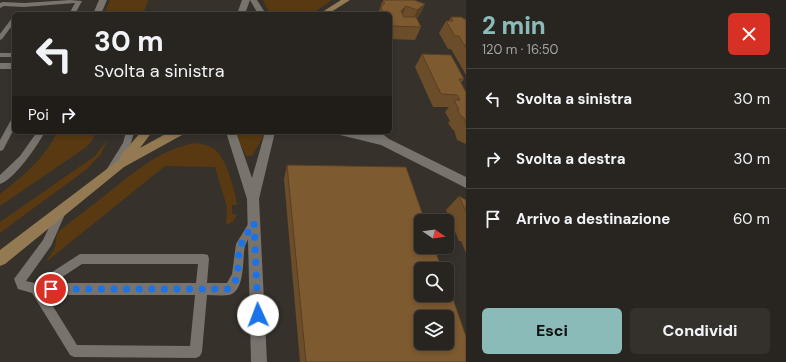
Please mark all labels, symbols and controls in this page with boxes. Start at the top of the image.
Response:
text: 2 min [482,10,546,41]
button: close [728,13,770,55]
text: 30 m [94,23,164,60]
icon: left [28,28,80,80]
text: 120 m · 16:50 [482,41,559,58]
text: Svolta a sinistra [94,59,225,83]
icon: left [482,88,504,110]
text: Svolta a sinistra [516,89,632,109]
text: 30 m [734,89,770,109]
icon: right [57,104,79,126]
text: Poi [28,105,49,125]
icon: right [482,148,504,170]
text: Svolta a destra [516,149,626,169]
text: 30 m [734,149,770,169]
icon: arrive [482,208,504,230]
text: Arrivo a destinazione [516,209,670,229]
text: 60 m [733,209,770,229]
north arrow [414,214,454,254]
map controls [414,214,454,350]
button: search [414,262,454,302]
pin [34,272,68,306]
icon: arrive [40,278,62,300]
position arrow [237,294,279,336]
button: Esci [482,308,622,354]
button: Condividi [630,308,770,354]
button: layers [414,310,454,350]

